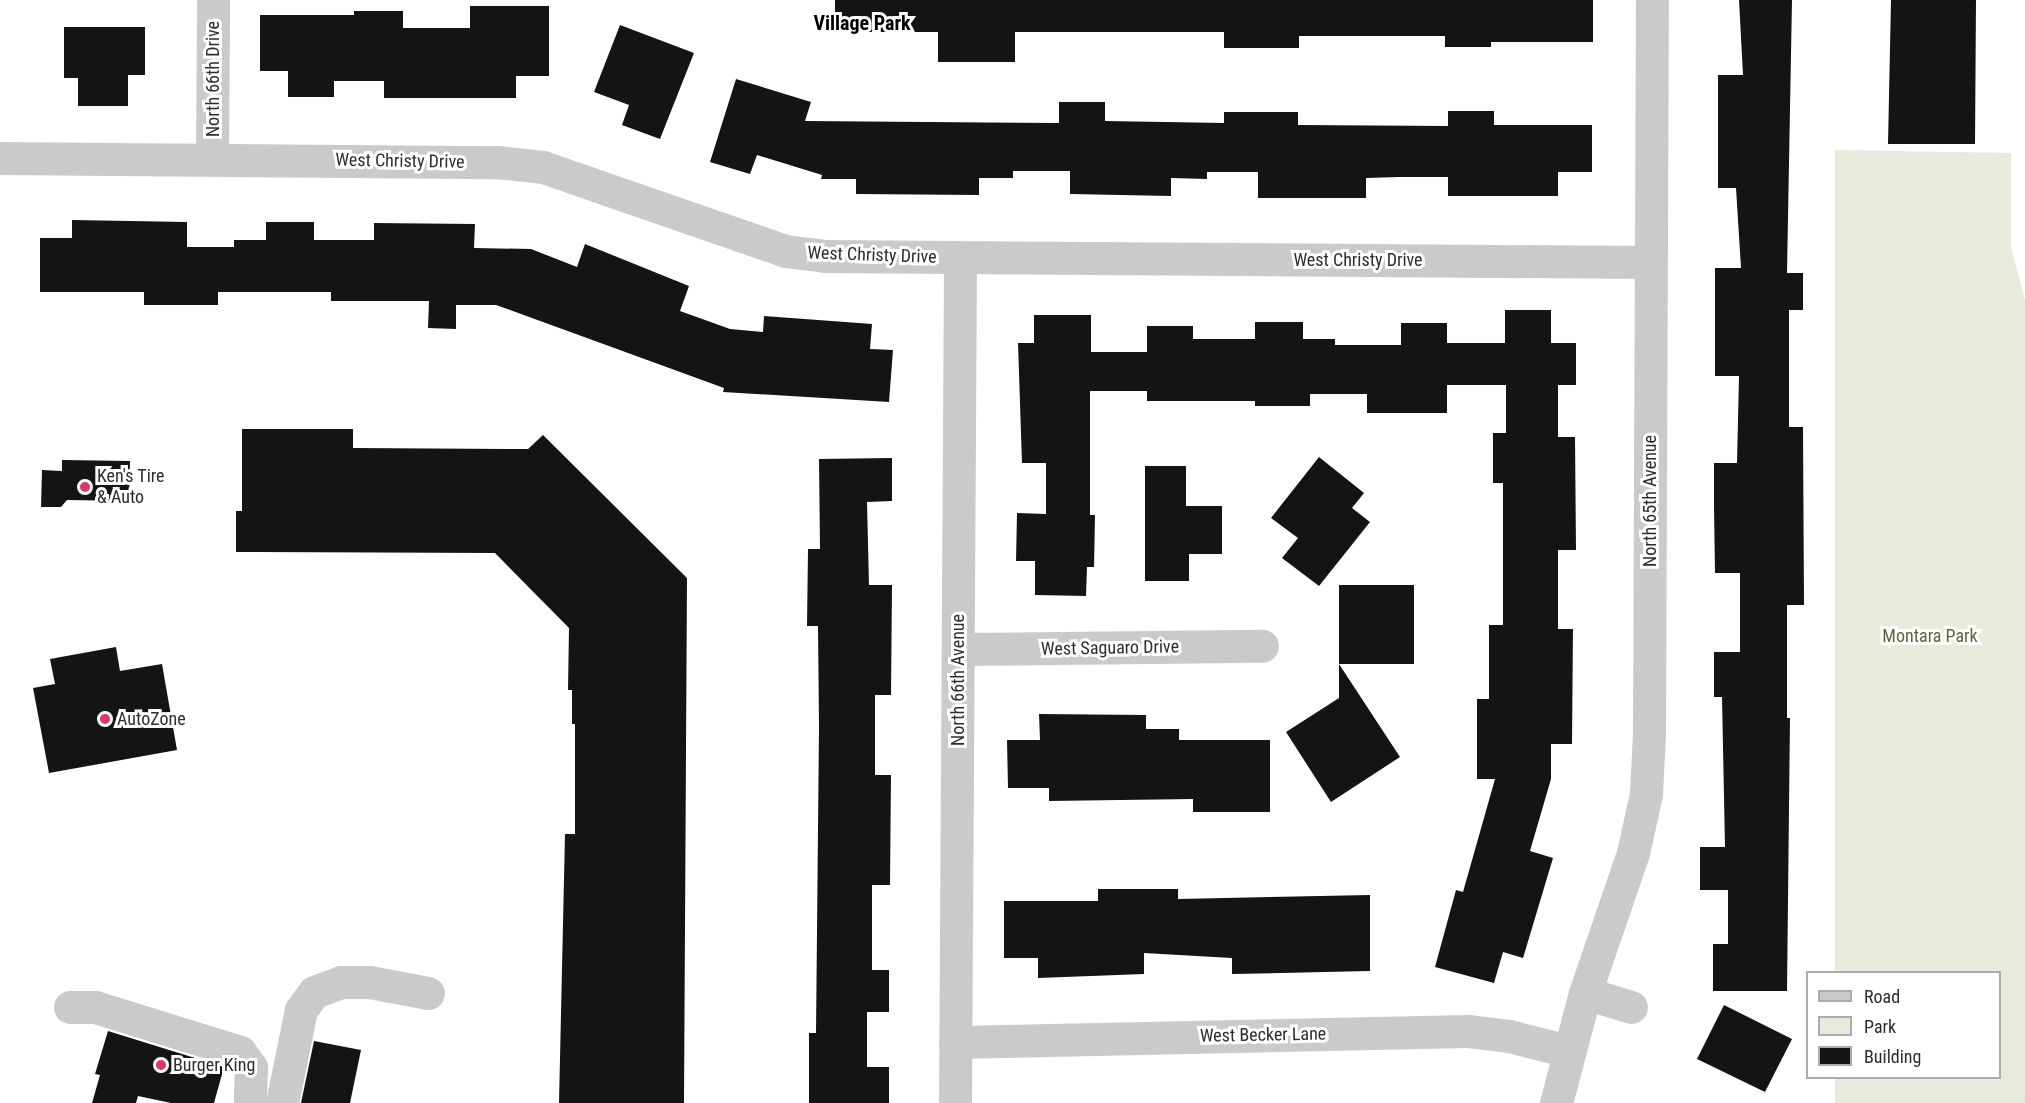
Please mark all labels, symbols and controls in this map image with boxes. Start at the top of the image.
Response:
district label: Village Park [813,11,911,35]
street label: North 66th Drive [202,21,224,137]
street label: West Christy Drive [335,149,465,173]
street label: West Christy Drive [807,242,937,268]
street label: West Christy Drive [1293,249,1423,271]
street label: North 65th Avenue [1639,435,1661,567]
place label: Ken's Tire & Auto [97,466,165,508]
marker: Ken's Tire & Auto [78,480,92,494]
street label: North 66th Avenue [947,614,969,746]
park label: Montara Park [1882,625,1978,647]
street label: West Saguaro Drive [1041,636,1179,660]
place label: AutoZone [117,708,186,730]
marker: AutoZone [98,712,112,726]
legend [1806,971,2001,1079]
text: Road [1864,986,1900,1007]
text: Park [1864,1016,1896,1037]
street label: West Becker Lane [1200,1023,1326,1047]
text: Building [1864,1046,1921,1067]
place label: Burger King [173,1054,255,1076]
marker: Burger King [154,1058,168,1072]

